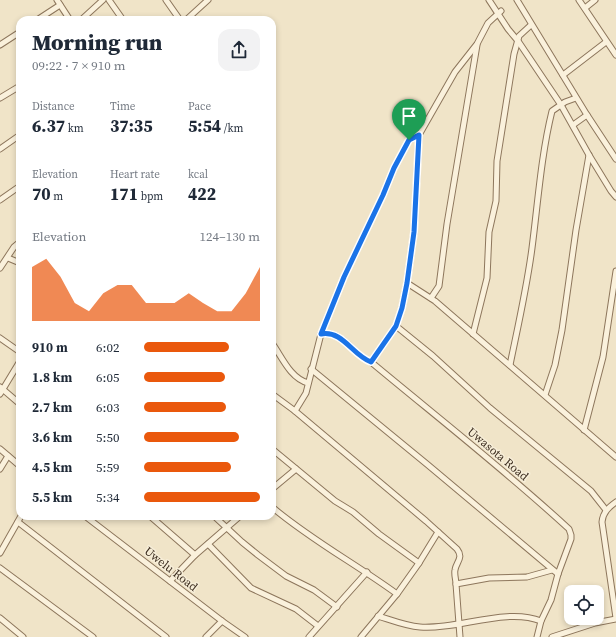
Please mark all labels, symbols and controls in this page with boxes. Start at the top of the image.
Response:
text: Morning run [32,27,162,57]
button: share [218,29,260,71]
text: 09:22 · 7 × 910 m [32,57,126,74]
text: Distance [32,99,75,114]
text: Time [110,99,135,114]
text: Pace [188,99,211,114]
pin [392,99,426,140]
icon: arrive [398,105,420,127]
text: 6.37 [32,114,65,138]
text: 37:35 [110,114,153,138]
text: 5:54 [188,114,221,138]
text: km [65,121,84,136]
text: /km [221,121,243,136]
text: Elevation [32,167,78,182]
text: Heart rate [110,167,160,182]
text: kcal [188,167,208,182]
text: 70 [32,182,51,206]
text: 171 [110,182,138,206]
text: 422 [188,182,216,206]
text: m [51,189,63,204]
text: bpm [138,189,163,204]
text: Elevation [32,228,86,245]
text: 124–130 m [200,228,260,245]
text: 910 m [32,339,68,356]
text: 6:02 [96,339,119,356]
text: 1.8 km [32,369,72,386]
text: 6:05 [96,369,119,386]
text: 2.7 km [32,399,72,416]
text: 6:03 [96,399,119,416]
street label: Uwasota Road [464,424,532,484]
text: 3.6 km [32,429,72,446]
text: 5:50 [96,429,119,446]
text: 4.5 km [32,459,72,476]
text: 5:59 [96,459,119,476]
text: 5.5 km [32,489,72,506]
text: 5:34 [96,489,119,506]
street label: Uwelu Road [141,543,201,595]
map controls [564,585,604,625]
button: locate [564,585,604,625]

